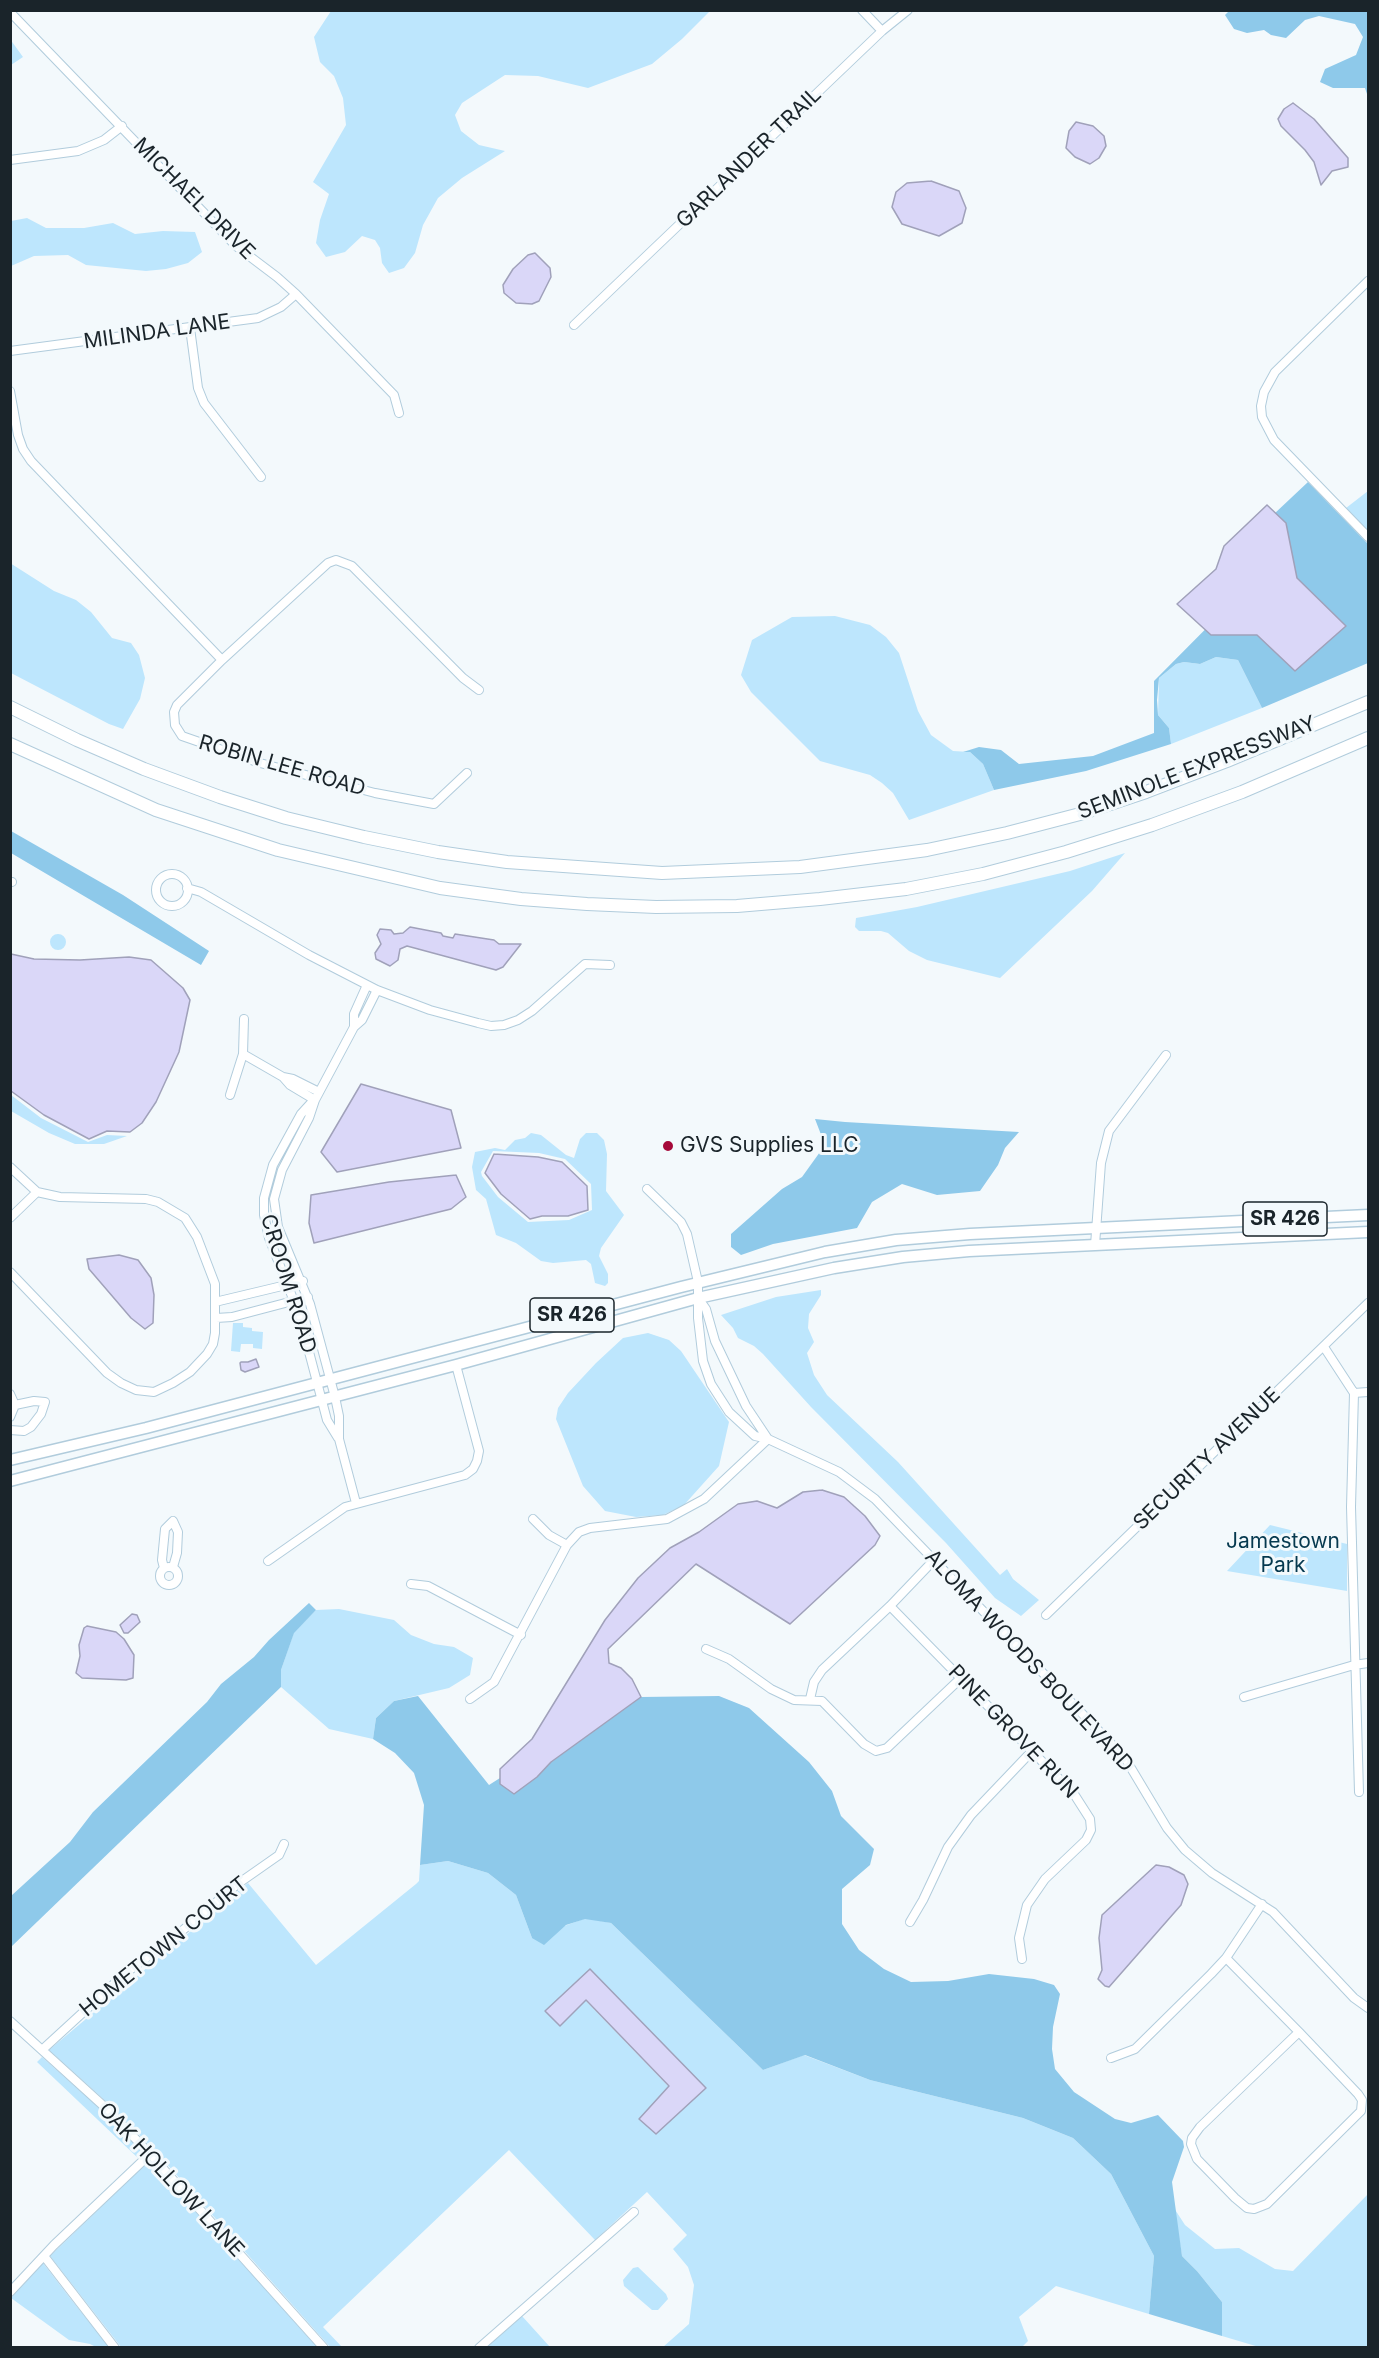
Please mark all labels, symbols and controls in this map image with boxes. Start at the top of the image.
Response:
street label: GARLANDER TRAIL [671,82,827,234]
street label: MICHAEL DRIVE [128,133,260,265]
street label: MILINDA LANE [82,309,232,355]
street label: SEMINOLE EXPRESSWAY [1074,711,1320,825]
street label: ROBIN LEE ROAD [196,730,368,802]
place label: GVS Supplies LLC [680,1133,859,1159]
marker: GVS Supplies LLC [661,1139,675,1153]
road number: SR 426 [1243,1202,1327,1236]
street label: CROOM ROAD [255,1211,321,1357]
road number: SR 426 [530,1298,614,1332]
street label: SECURITY AVENUE [1128,1382,1286,1536]
park label: Jamestown Park [1226,1529,1340,1579]
street label: ALOMA WOODS BOULEVARD [919,1545,1139,1777]
street label: PINE GROVE RUN [943,1660,1083,1804]
street label: HOMETOWN COURT [75,1872,253,2022]
street label: OAK HOLLOW LANE [93,2097,249,2263]

